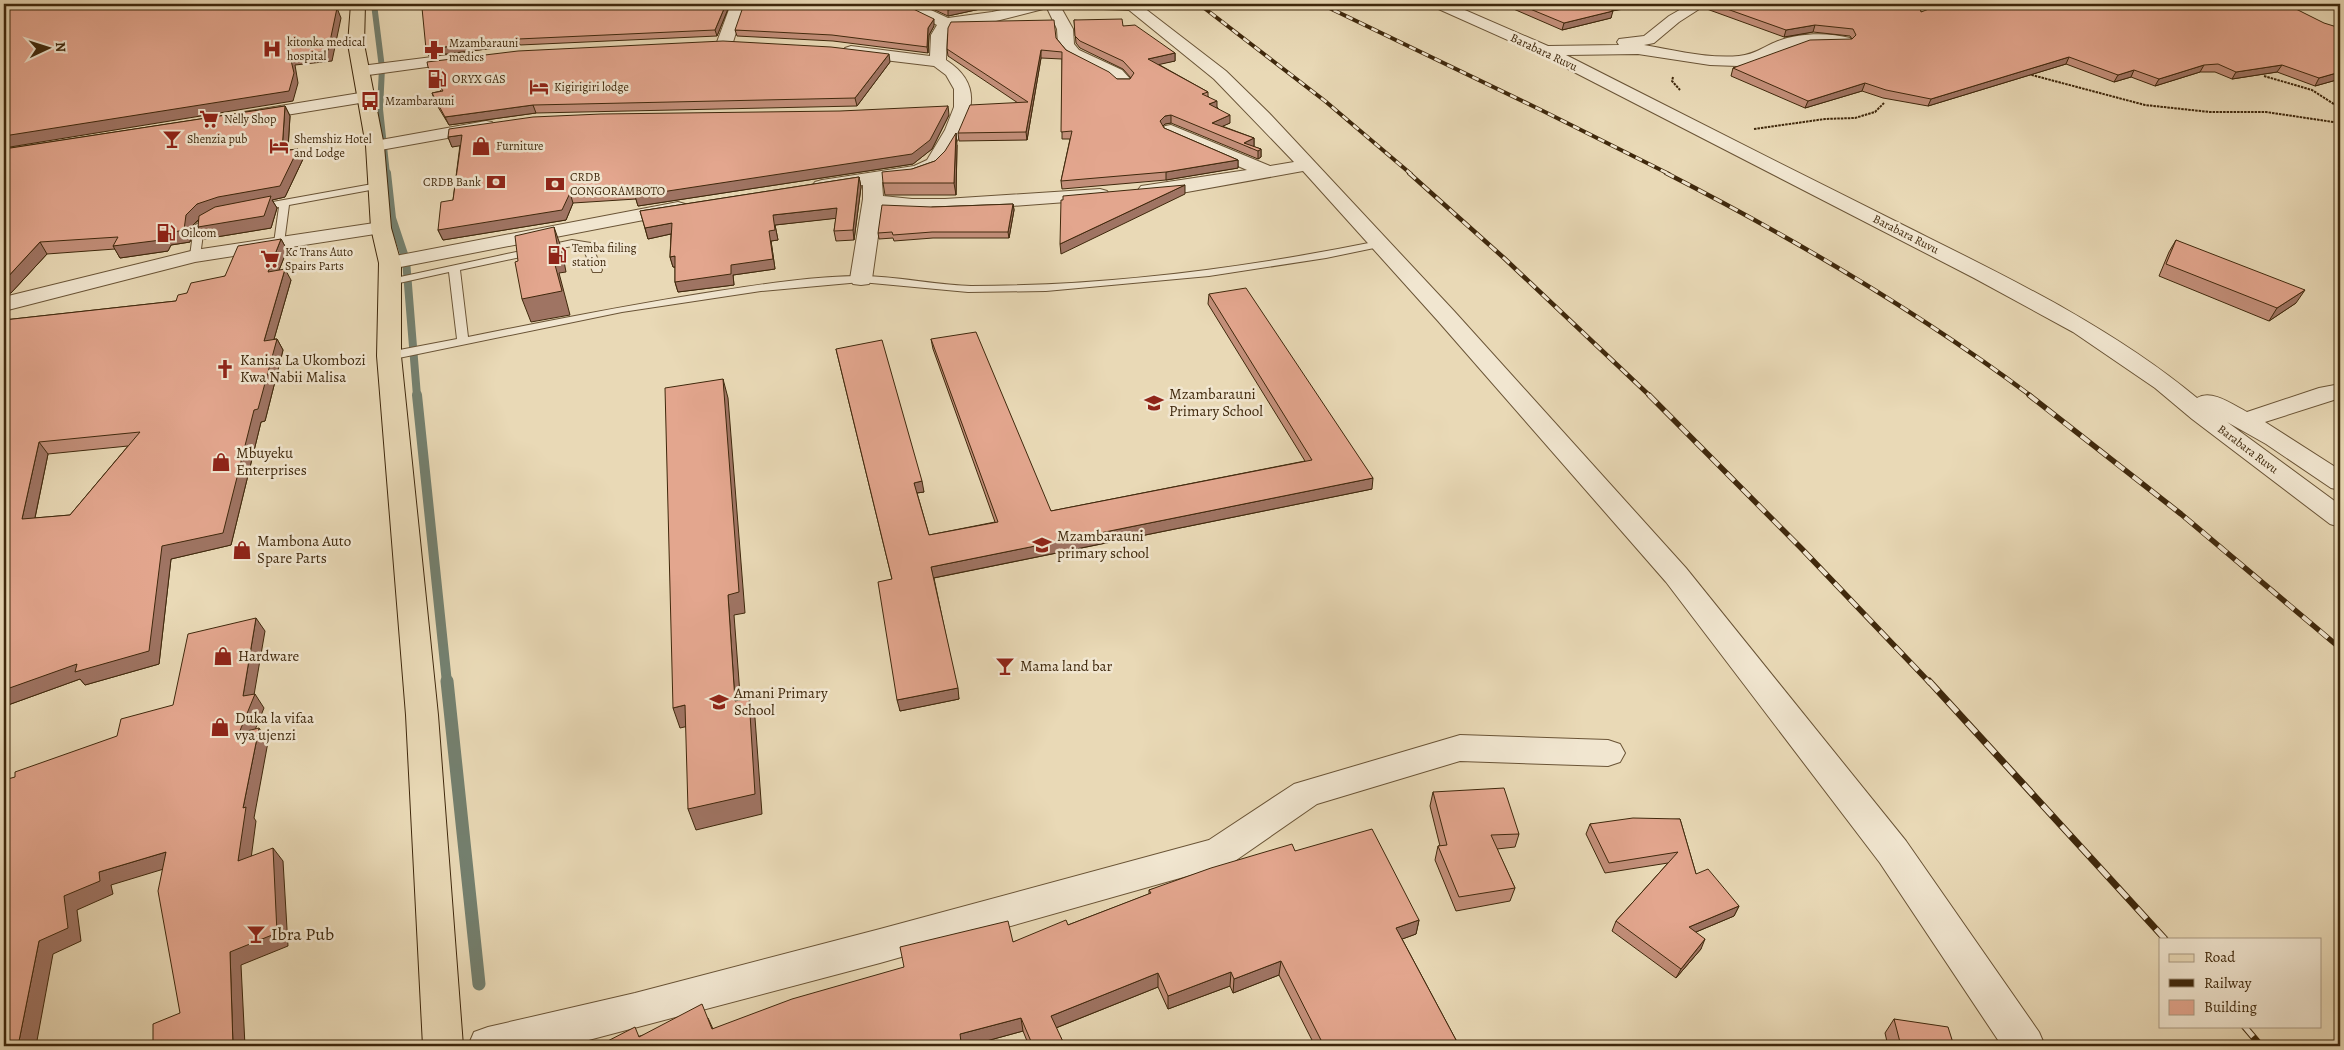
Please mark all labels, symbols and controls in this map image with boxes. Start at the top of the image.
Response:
north arrow [22,22,72,72]
street label: Barabara Ruvu [1508,29,1581,75]
place label: kitonka medical hospital [287,34,365,64]
place label: Mzambarauni medics [449,35,518,65]
hospital icon: kitonka medical hospital [261,38,283,60]
pharmacy icon: Mzambarauni medics [423,39,445,61]
text: N [51,41,70,53]
fuel station icon: ORYX GAS [426,68,448,90]
place label: ORYX GAS [452,71,506,87]
hotel icon: Kigirigiri lodge [528,76,550,98]
place label: Kigirigiri lodge [554,79,629,95]
bus stop icon: Mzambarauni [359,90,381,112]
place label: Mzambarauni [385,93,454,109]
supermarket icon: Nelly Shop [198,108,220,130]
place label: Nelly Shop [224,111,276,127]
bar icon: Shenzia pub [161,128,183,150]
place label: Shenzia pub [187,131,247,147]
place label: Shemshiz Hotel and Lodge [294,131,372,161]
hotel icon: Shemshiz Hotel and Lodge [268,135,290,157]
shop icon: Furniture [470,135,492,157]
place label: Furniture [496,138,544,154]
place label: CRDB CONGORAMBOTO [570,169,665,199]
bank icon: CRDB Bank [485,171,507,193]
bank icon: CRDB CONGORAMBOTO [544,173,566,195]
place label: CRDB Bank [423,174,481,190]
street label: Barabara Ruvu [1870,210,1942,258]
fuel station icon: Oilcom [155,222,177,244]
place label: Oilcom [181,225,217,241]
place label: Temba fiiling station [572,240,637,270]
place label: Kc Trans Auto Spairs Parts [285,244,353,274]
fuel station icon: Temba fiiling station [546,244,568,266]
supermarket icon: Kc Trans Auto Spairs Parts [259,248,281,270]
place label: Kanisa La Ukombozi Kwa Nabii Malisa [240,350,366,387]
church icon: Kanisa La Ukombozi Kwa Nabii Malisa [214,358,236,380]
place label: Mzambarauni Primary School [1169,384,1263,421]
school or university icon: Mzambarauni Primary School [1143,392,1165,414]
street label: Barabara Ruvu [2214,421,2282,477]
place label: Mbuyeku Enterprises [236,443,307,480]
shop icon: Mbuyeku Enterprises [210,451,232,473]
place label: Mzambarauni primary school [1057,526,1149,563]
place label: Mambona Auto Spare Parts [257,531,351,568]
school or university icon: Mzambarauni primary school [1031,534,1053,556]
shop icon: Mambona Auto Spare Parts [231,539,253,561]
shop icon: Hardware [212,645,234,667]
place label: Hardware [238,646,300,666]
bar icon: Mama land bar [994,655,1016,677]
place label: Mama land bar [1020,656,1112,676]
place label: Amani Primary School [733,683,828,720]
school or university icon: Amani Primary School [708,691,730,713]
place label: Duka la vifaa vya ujenzi [234,708,314,745]
shop icon: Duka la vifaa vya ujenzi [209,716,231,738]
place label: Ibra Pub [271,922,334,946]
bar icon: Ibra Pub [245,923,267,945]
legend [2159,938,2322,1028]
text: Road [2204,947,2236,967]
text: Railway [2204,973,2252,993]
text: Building [2204,997,2257,1017]

